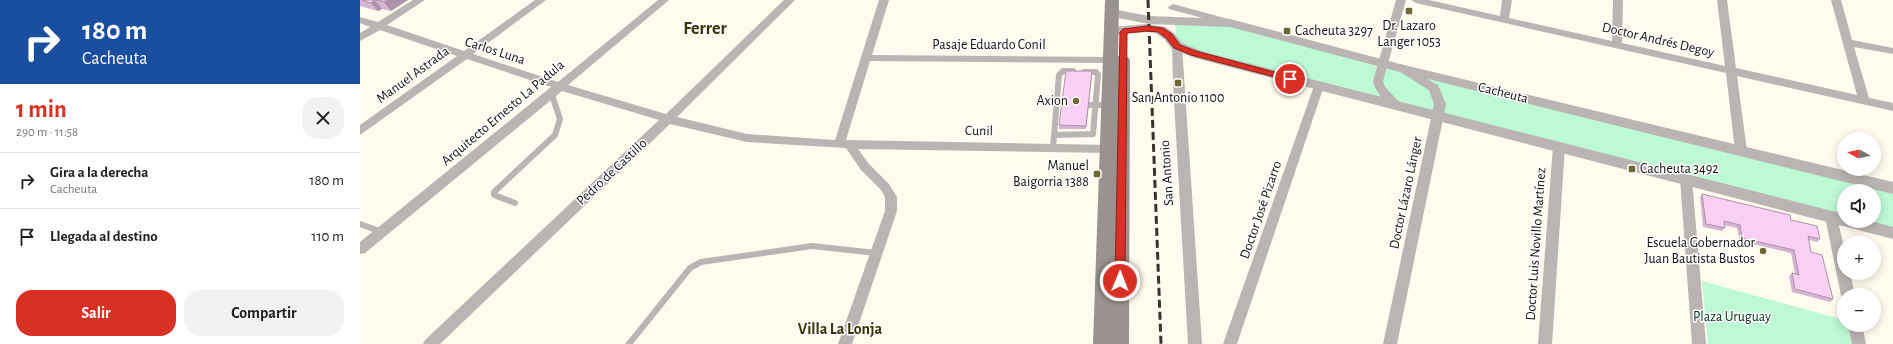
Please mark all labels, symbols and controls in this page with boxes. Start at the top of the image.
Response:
marker: Dr. Lazaro Langer 1053 [1404,6,1414,16]
icon: right [16,16,68,68]
text: 180 m [82,17,147,45]
place label: Dr. Lazaro Langer 1053 [1377,19,1441,49]
district label: Ferrer [683,20,727,38]
street label: Doctor Andrés Degoy [1600,20,1716,60]
place label: Cacheuta 3297 [1295,24,1373,38]
marker: Cacheuta 3297 [1282,26,1292,36]
street label: Carlos Luna [463,35,527,67]
street label: Pasaje Eduardo Conil [932,38,1046,52]
street label: Manuel Astrada [374,44,452,106]
text: Cacheuta [82,50,147,68]
street label: Arquitecto Ernesto La Padula [439,57,567,168]
pin [1273,62,1307,96]
icon: arrive [1279,68,1301,90]
marker: San Antonio 1100 [1173,78,1183,88]
street label: Cacheuta [1477,80,1530,106]
place label: San Antonio 1100 [1132,91,1224,105]
place label: Axion [1036,94,1068,108]
marker: Axion [1071,96,1081,106]
button: close [302,97,344,139]
text: 1 min [16,98,67,122]
street label: Cunil [965,124,993,138]
text: 290 m · 11:58 [16,126,78,139]
north arrow [1837,132,1881,176]
map controls [1837,132,1881,332]
street label: Doctor Lázaro Lánger [1387,135,1425,250]
street label: Pedro de Castillo [574,136,650,208]
street label: San Antonio [1158,140,1176,206]
place label: Manuel Baigorria 1388 [1013,159,1089,189]
street label: Doctor José Pizarro [1238,159,1284,261]
place label: Cacheuta 3492 [1640,162,1719,176]
marker: Cacheuta 3492 [1627,164,1637,174]
text: Gira a la derecha [50,165,149,180]
street label: Doctor Luis Novillo Martínez [1524,167,1548,321]
marker: Manuel Baigorria 1388 [1092,169,1102,179]
icon: right [16,170,38,192]
text: 180 m [309,173,344,188]
text: Cacheuta [50,183,97,196]
button: sound [1837,184,1881,228]
icon: arrive [16,226,38,248]
text: Llegada al destino [50,229,158,244]
text: 110 m [311,229,344,244]
place label: Escuela Gobernador Juan Bautista Bustos [1644,236,1755,266]
button: + [1837,236,1881,280]
marker: Escuela Gobernador Juan Bautista Bustos [1758,246,1768,256]
position arrow [1099,260,1141,302]
button: − [1837,288,1881,332]
button: Salir [16,290,176,336]
button: Compartir [184,290,344,336]
park label: Plaza Uruguay [1693,310,1771,324]
district label: Villa La Lonja [798,321,883,338]

